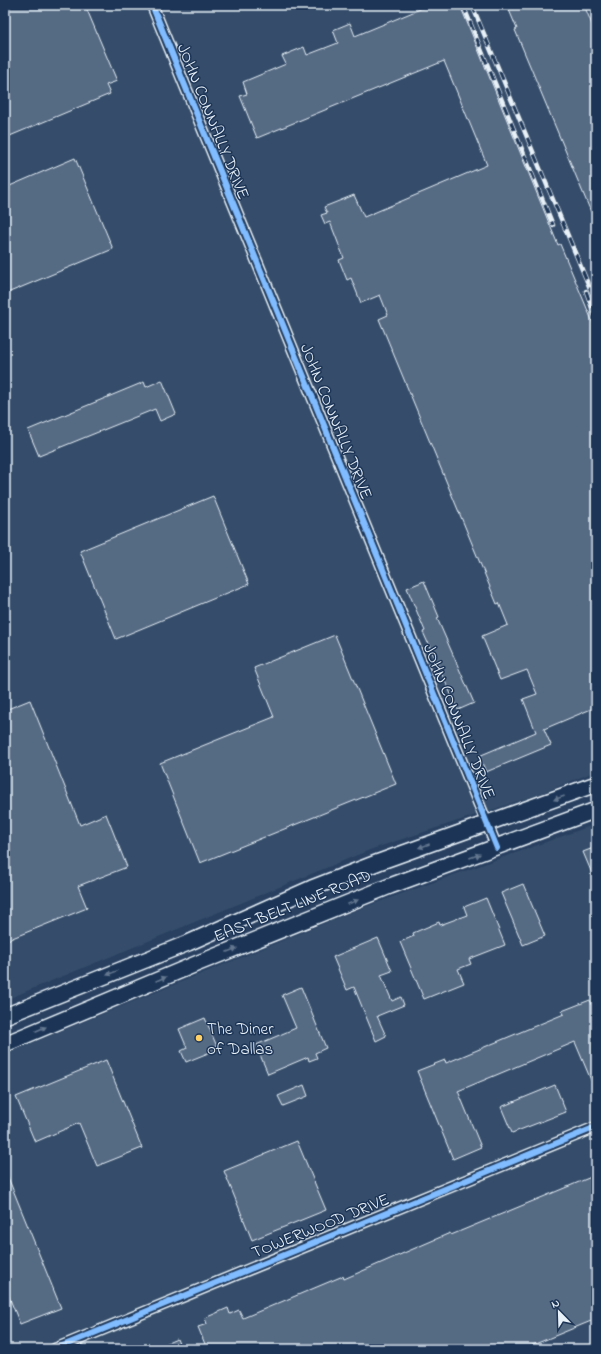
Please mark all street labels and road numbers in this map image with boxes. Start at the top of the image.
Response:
street label: JOHN CONNALLY DRIVE [170,40,255,203]
street label: JOHN CONNALLY DRIVE [293,340,378,503]
street label: JOHN CONNALLY DRIVE [416,640,501,803]
street label: EAST BELT LINE ROAD [210,863,375,949]
street label: TOWERWOOD DRIVE [248,1187,393,1265]

